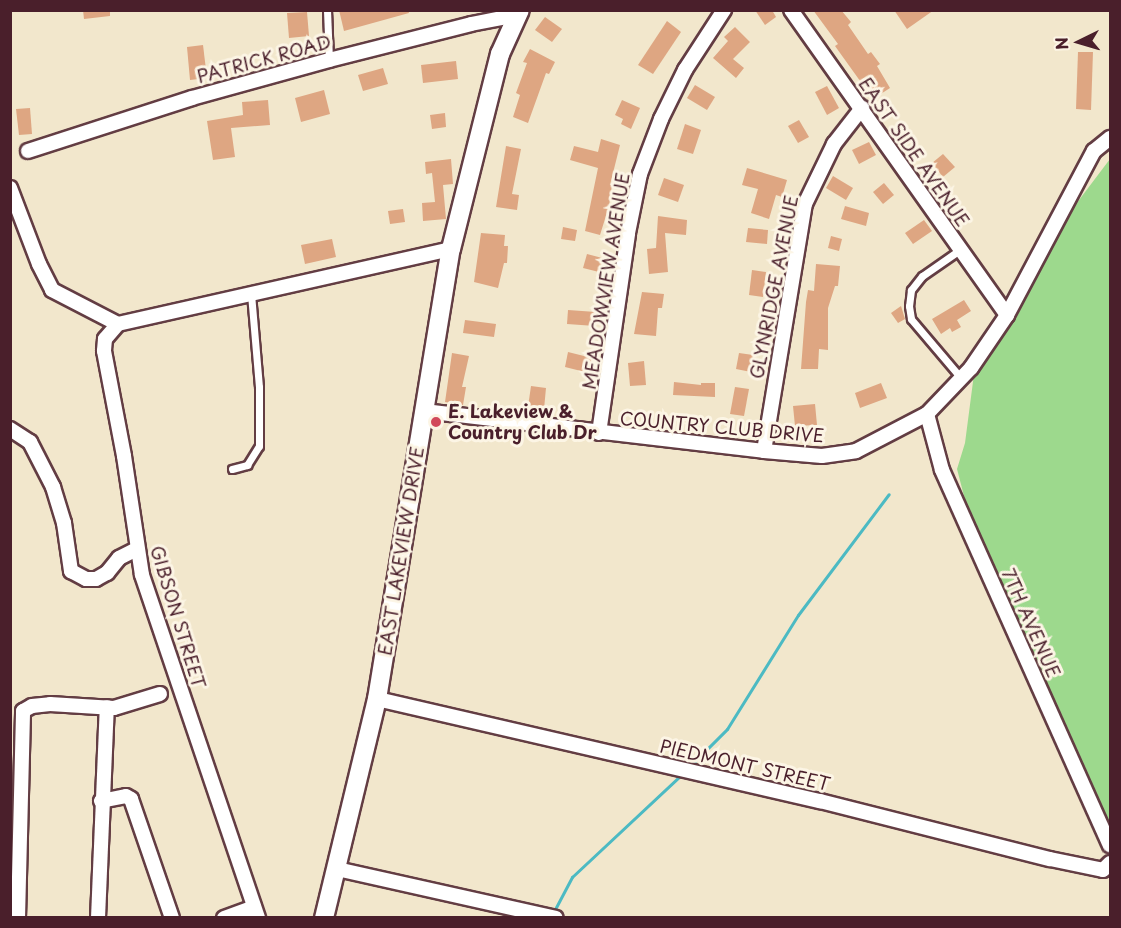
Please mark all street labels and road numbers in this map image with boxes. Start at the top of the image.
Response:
street label: PATRICK ROAD [193,30,335,88]
street label: EAST SIDE AVENUE [854,73,974,231]
street label: MEADOWVIEW AVENUE [578,171,634,391]
street label: GLYNRIDGE AVENUE [746,193,802,381]
street label: COUNTRY CLUB DRIVE [618,407,826,447]
street label: EAST LAKEVIEW DRIVE [374,446,428,656]
street label: GIBSON STREET [146,542,210,692]
street label: 7TH AVENUE [997,565,1065,681]
street label: PIEDMONT STREET [657,735,833,795]

